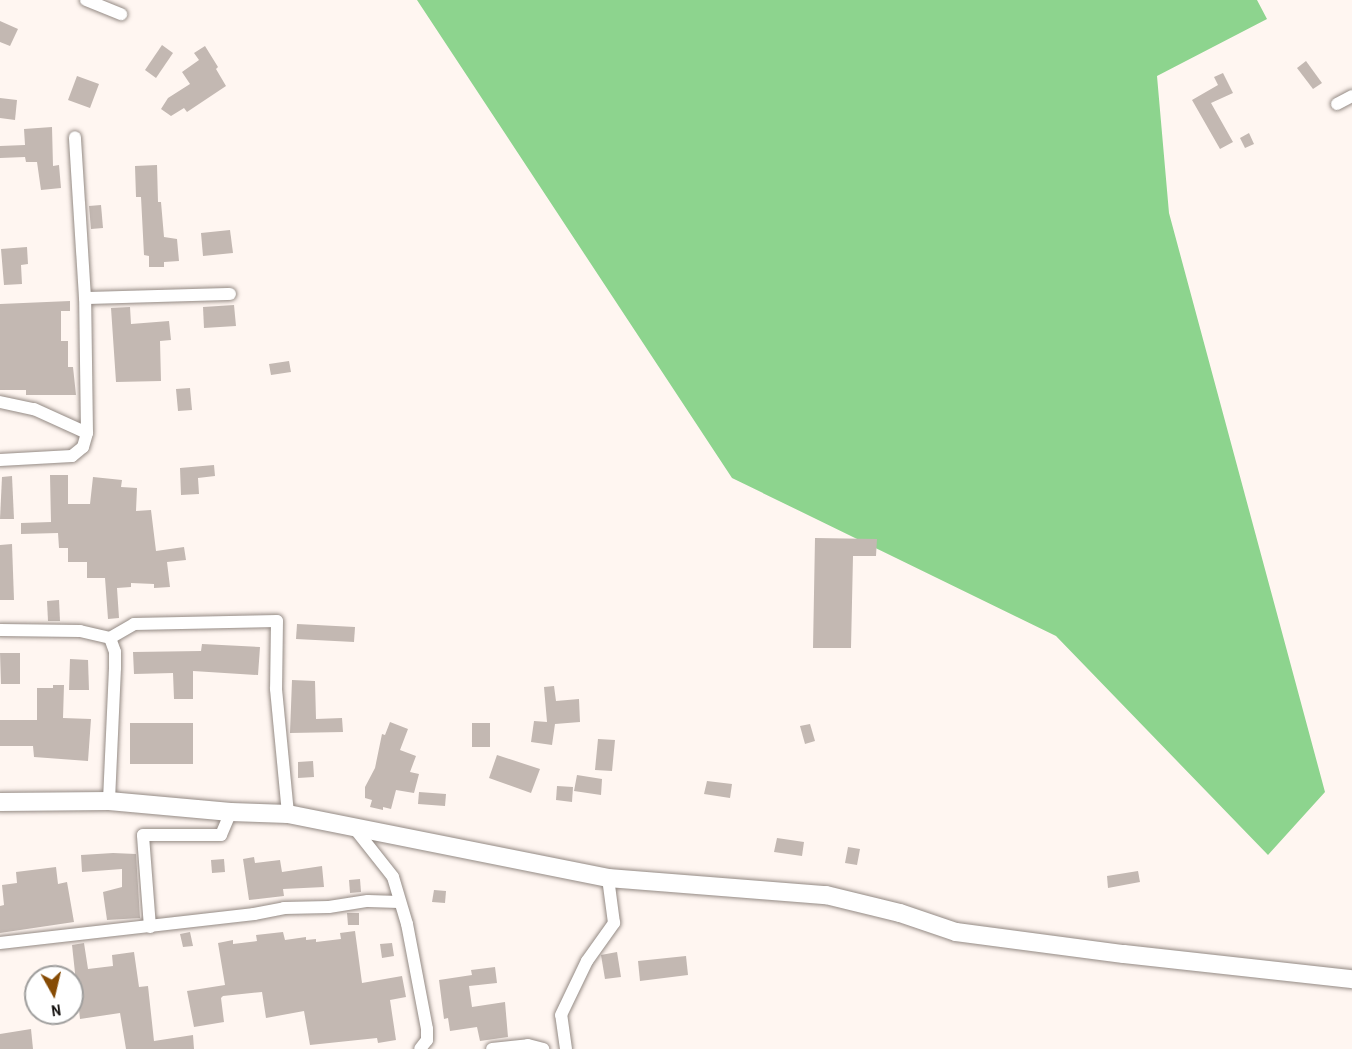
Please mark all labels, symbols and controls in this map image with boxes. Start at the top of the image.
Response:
north arrow [24,965,84,1025]
text: N [50,999,62,1022]

